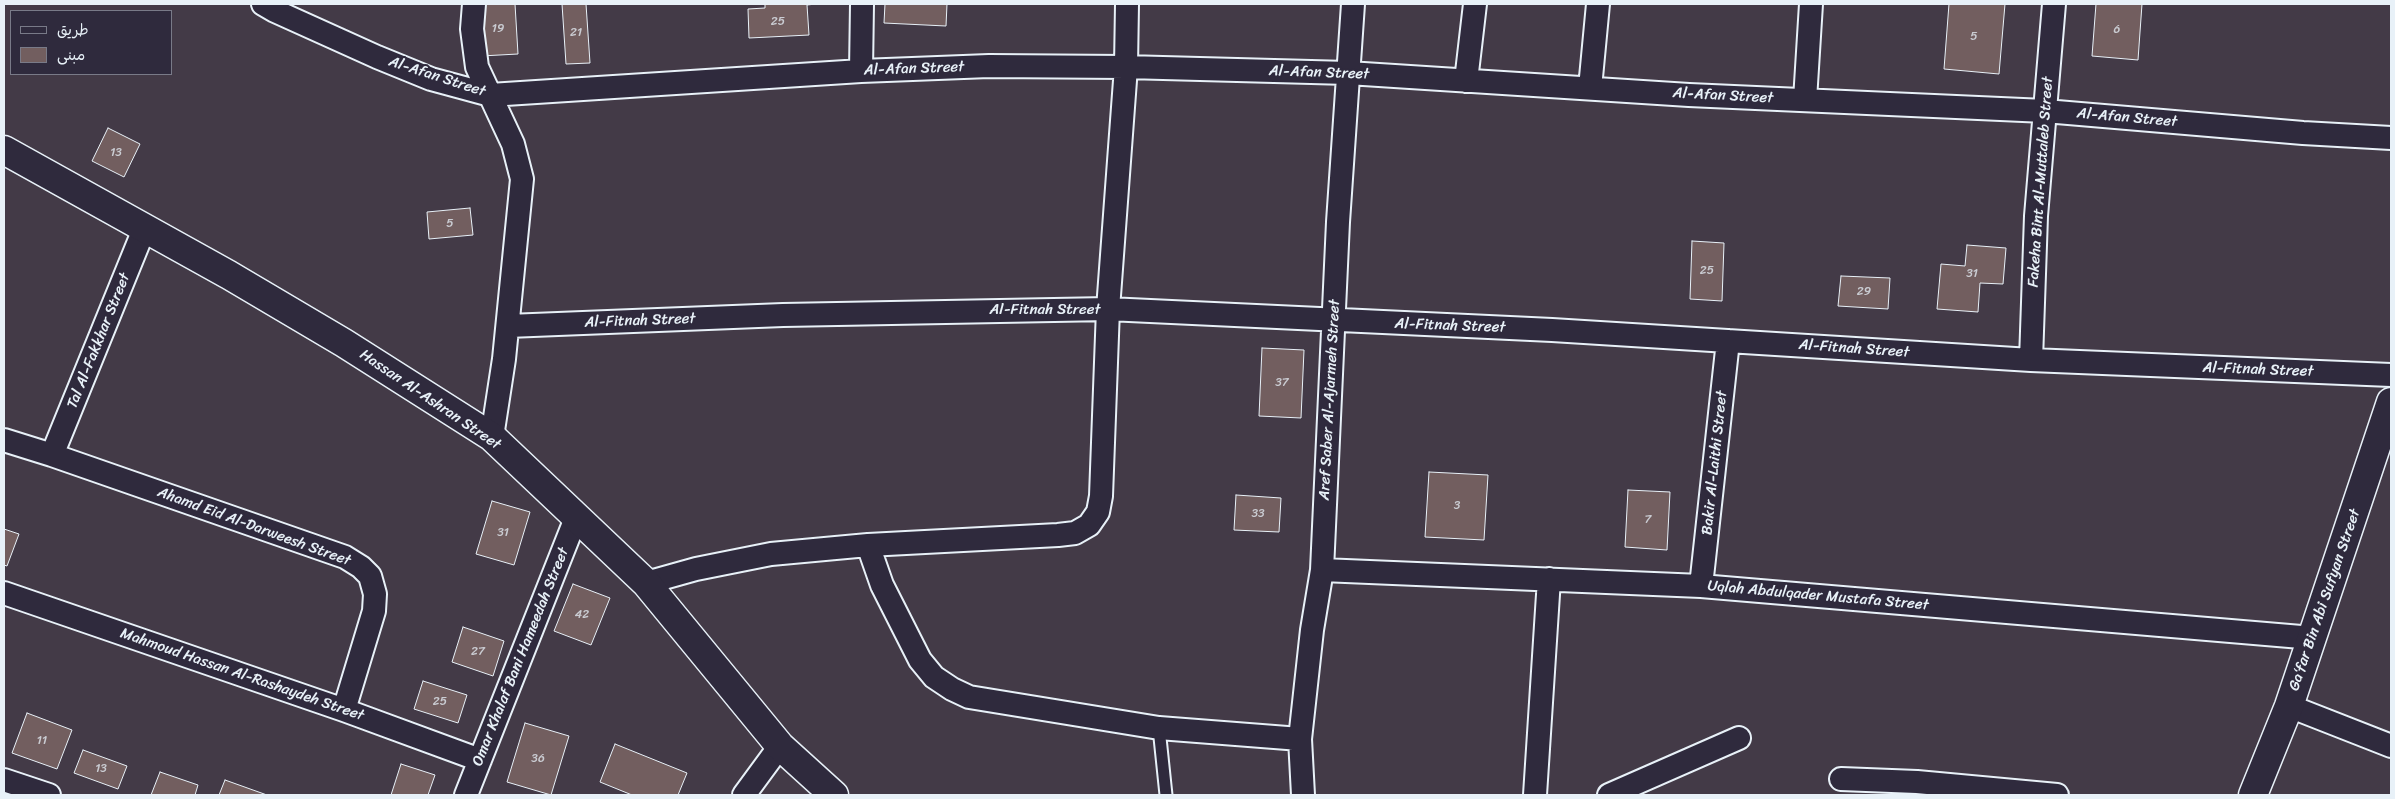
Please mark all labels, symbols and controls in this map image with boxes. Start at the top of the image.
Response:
legend [10,10,172,75]
house number: 25 [771,15,785,29]
text: طريق [57,17,89,43]
house number: 19 [492,22,504,36]
house number: 6 [2114,23,2120,37]
house number: 21 [570,26,582,40]
house number: 5 [1970,30,1978,44]
text: مبنى [57,42,85,68]
street label: Al-Afan Street [386,53,488,101]
street label: Al-Afan Street [863,58,965,80]
street label: Al-Afan Street [1268,62,1370,84]
street label: Fakeha Bint Al-Muttaleb Street [2025,76,2057,288]
street label: Al-Afan Street [1672,84,1774,108]
street label: Al-Afan Street [2076,105,2178,131]
house number: 13 [110,146,122,160]
house number: 5 [446,217,454,231]
house number: 25 [1700,264,1714,278]
house number: 31 [1966,267,1978,281]
street label: Tal Al-Fakkhar Street [64,271,134,411]
house number: 29 [1857,285,1871,299]
street label: Aref Saber Al-Ajarmeh Street [1316,299,1344,501]
street label: Al-Fitnah Street [990,301,1100,319]
street label: Al-Fitnah Street [584,310,696,332]
street label: Al-Fitnah Street [1394,315,1506,337]
street label: Al-Fitnah Street [1798,336,1910,362]
street label: Hassan Al-Ashran Street [356,346,504,454]
street label: Al-Fitnah Street [2202,359,2314,381]
house number: 37 [1275,376,1289,390]
street label: Bakir Al-Laithi Street [1698,390,1732,536]
street label: Ahamd Eid Al-Darweesh Street [155,484,353,570]
house number: 3 [1454,499,1460,513]
house number: 33 [1251,507,1265,521]
street label: Ga‘far Bin Abi Sufyan Street [2285,507,2365,693]
house number: 7 [1645,513,1651,527]
house number: 31 [497,526,509,540]
street label: Omar Khalaf Bani Hameedah Street [469,545,573,769]
street label: Uqlah Abdulqader Mustafa Street [1707,577,1929,615]
house number: 42 [575,608,589,622]
street label: Mahmoud Hassan Al-Rashaydeh Street [118,625,366,725]
house number: 27 [471,645,485,659]
house number: 25 [433,695,447,709]
house number: 11 [37,734,47,748]
house number: 36 [531,752,545,766]
house number: 13 [95,762,107,776]

